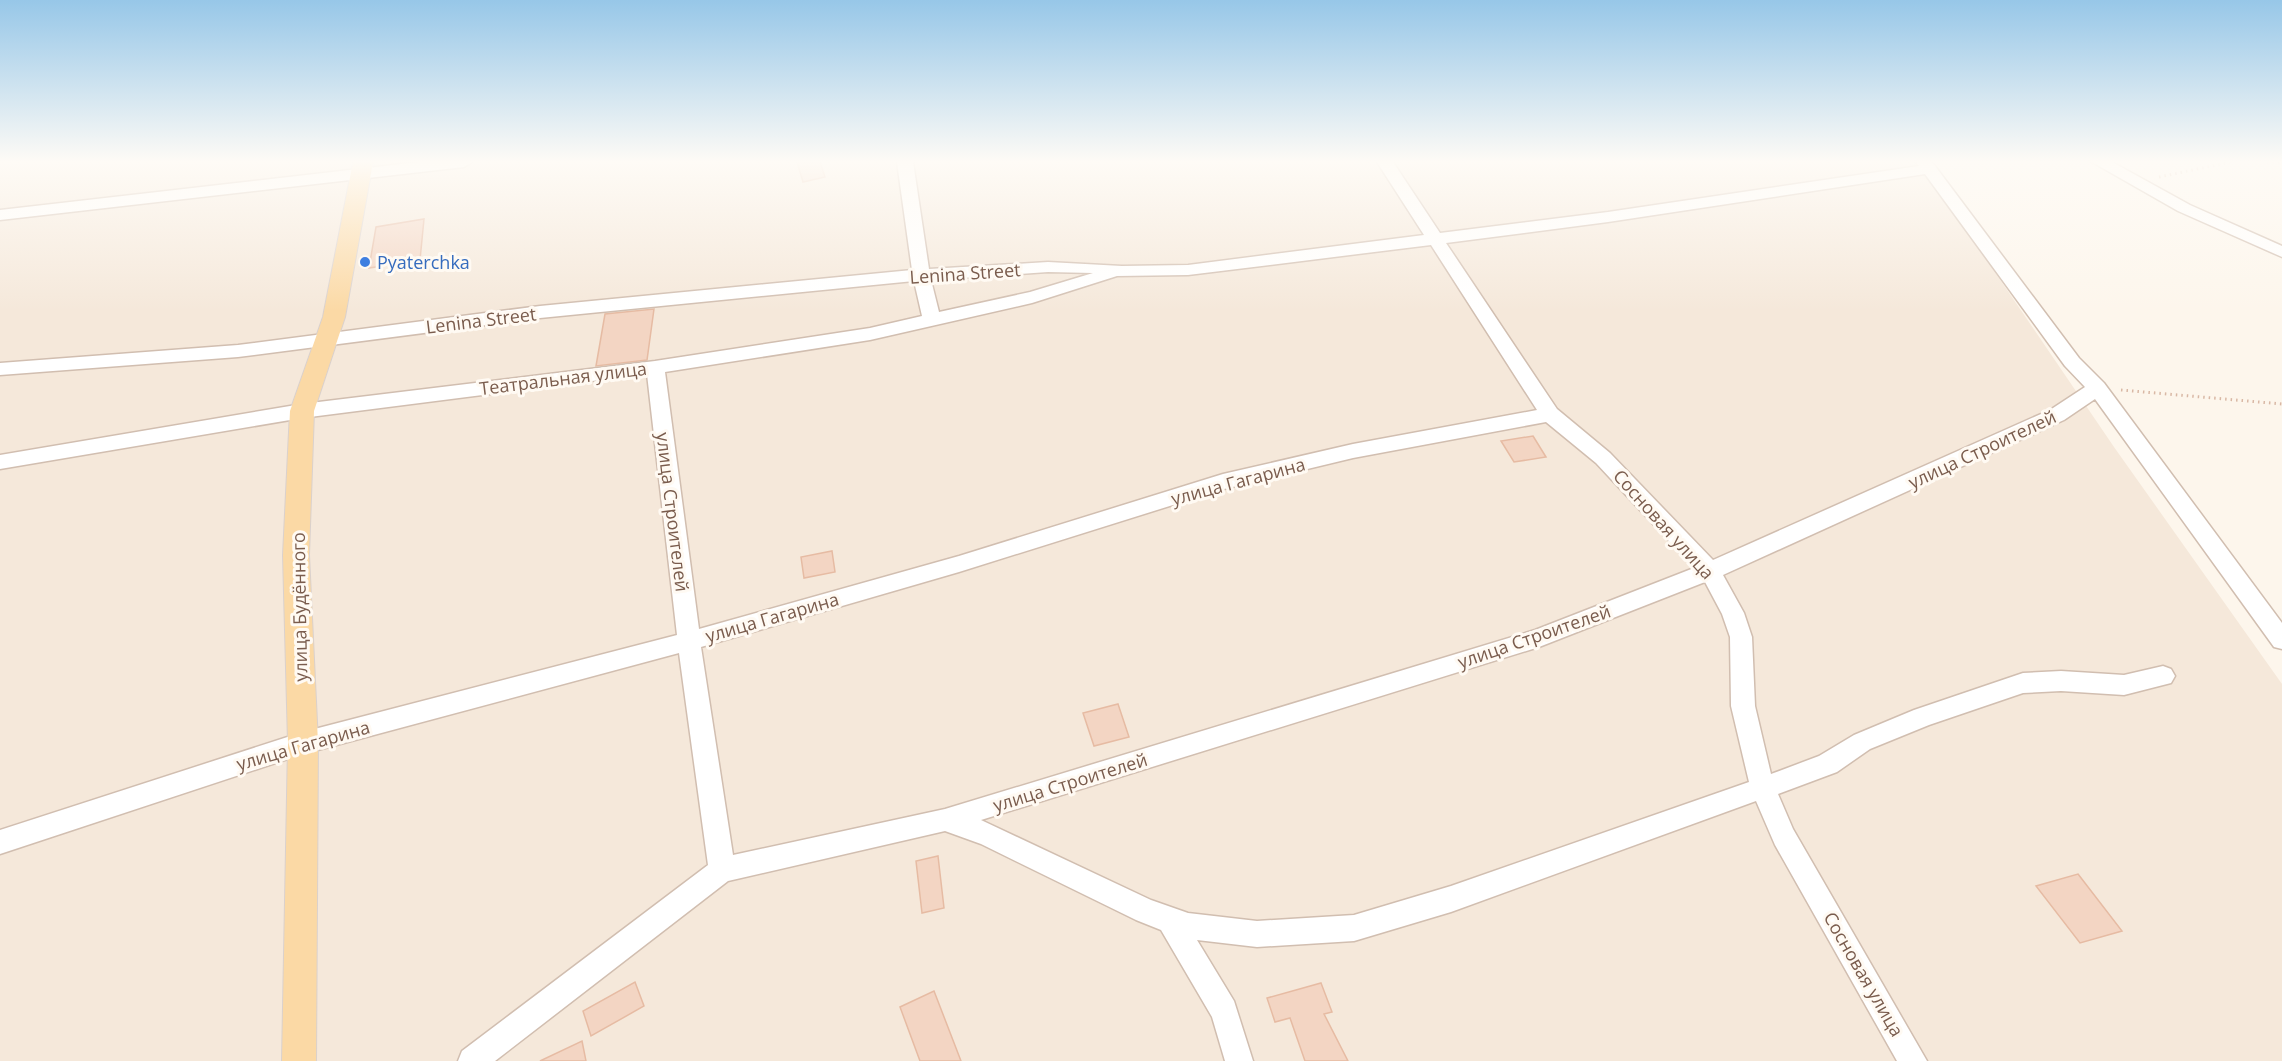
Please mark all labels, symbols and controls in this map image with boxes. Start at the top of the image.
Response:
place label: Pyaterchka [377,250,470,274]
marker: Pyaterchka [358,255,372,269]
street label: Lenina Street [909,257,1021,289]
street label: Lenina Street [424,301,538,339]
street label: Театральная улица [478,356,648,400]
street label: улица Строителей [1904,404,2060,494]
street label: улица Строителей [651,431,695,593]
street label: улица Гагарина [1168,452,1308,510]
street label: Сосновая улица [1608,464,1720,584]
street label: улица Будённого [286,532,312,682]
street label: улица Гагарина [703,586,841,648]
street label: улица Строителей [1454,599,1614,673]
street label: улица Гагарина [234,714,372,776]
street label: улица Строителей [990,747,1150,817]
street label: Сосновая улица [1819,907,1909,1041]

